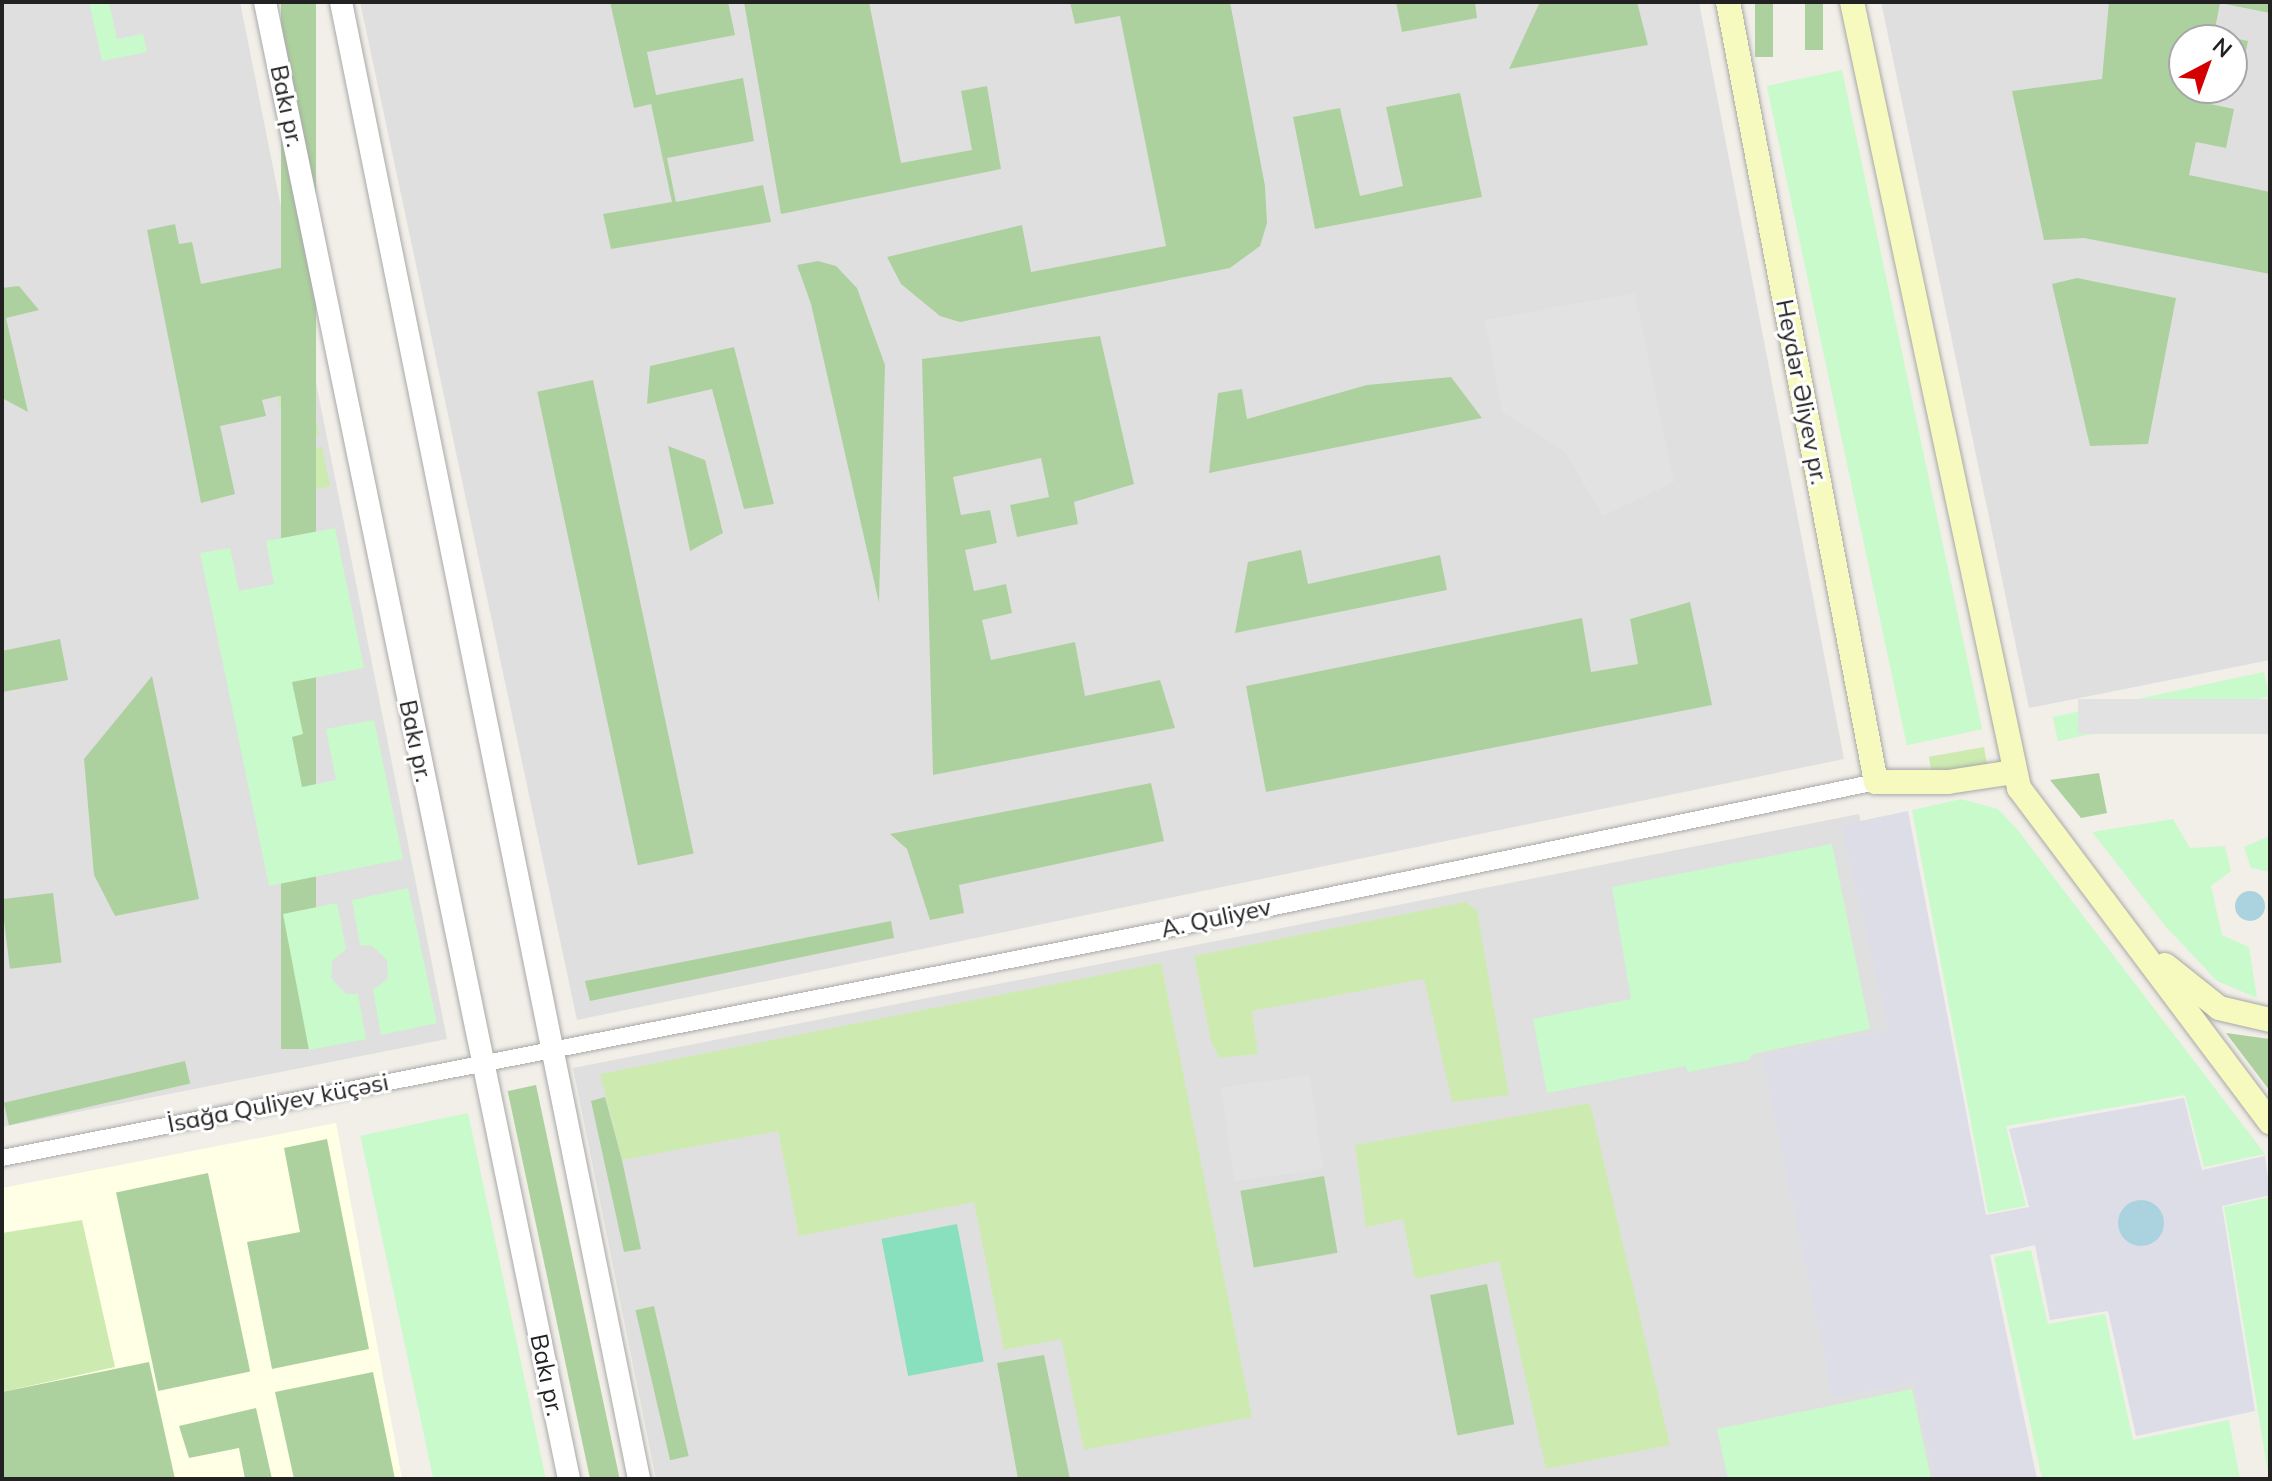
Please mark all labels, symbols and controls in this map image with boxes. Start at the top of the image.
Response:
north arrow [2168,24,2248,104]
text: N [2207,31,2238,63]
street label: Bakı pr. [264,62,310,150]
street label: Heydər Əliyev pr. [1770,297,1834,487]
street label: Bakı pr. [393,697,439,785]
street label: A. Quliyev [1158,892,1274,944]
street label: İsağa Quliyev küçəsi [165,1067,391,1139]
street label: Bakı pr. [524,1331,570,1419]

